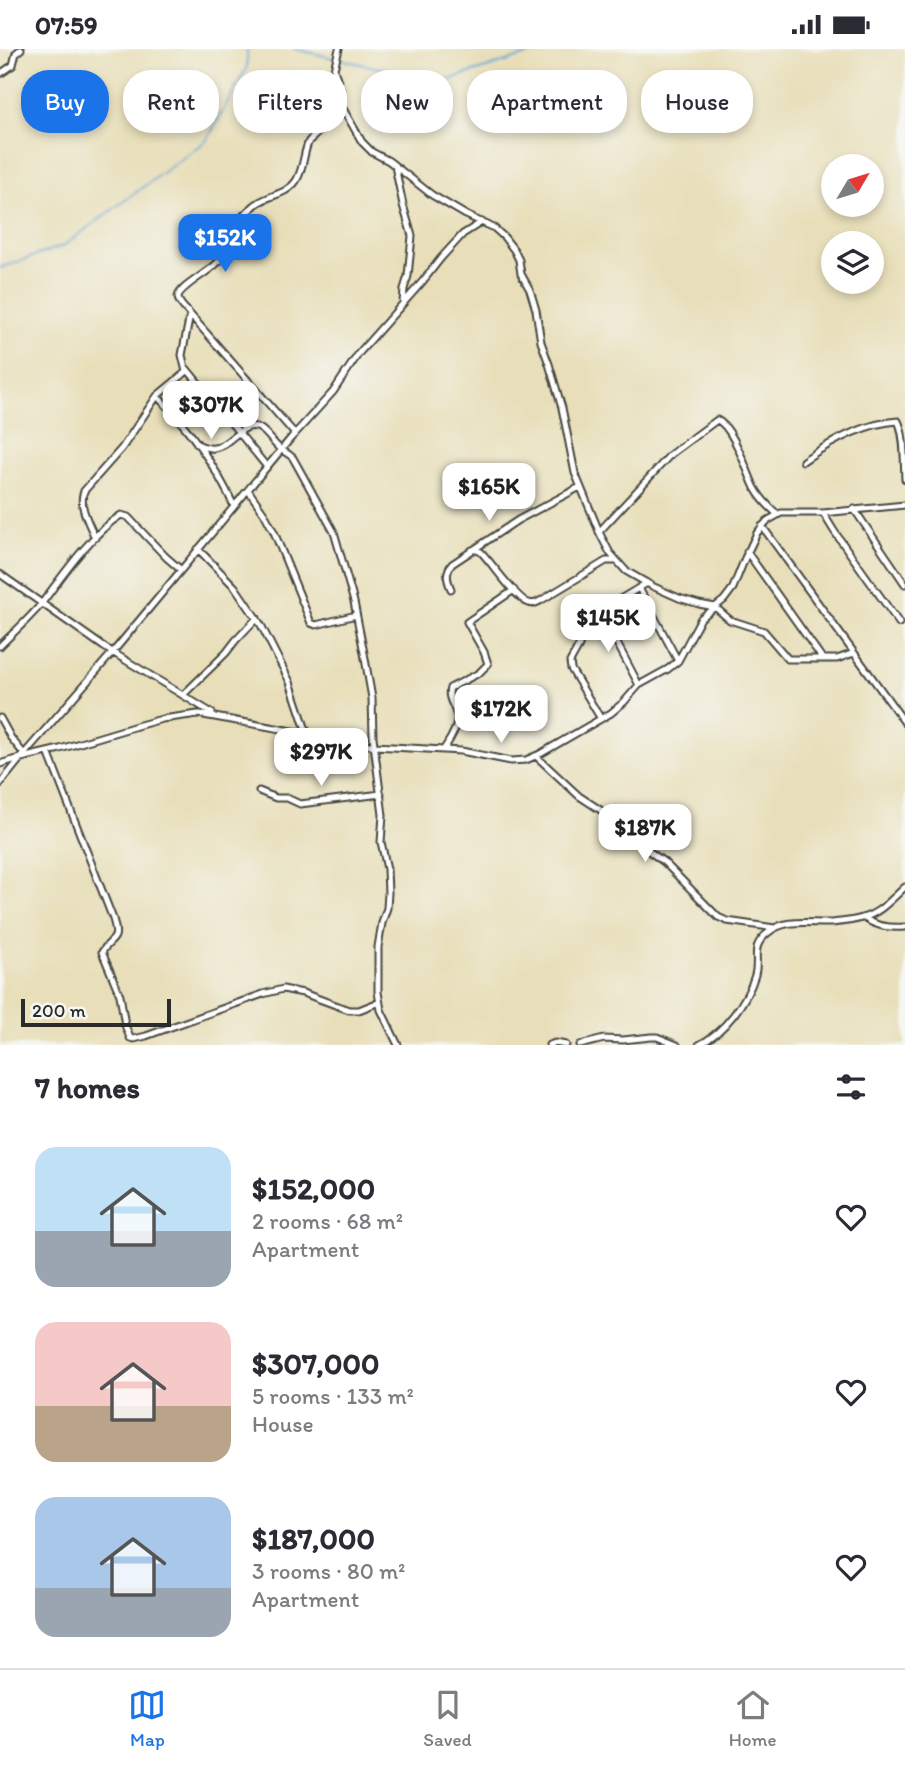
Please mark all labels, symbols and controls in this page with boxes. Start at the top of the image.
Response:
text: 07:59 [35,9,98,41]
chip: Buy [21,70,109,133]
chip: Rent [123,70,219,133]
chip: Filters [233,70,347,133]
chip: New [361,70,453,133]
chip: Apartment [467,70,627,133]
chip: House [641,70,753,133]
north arrow [821,154,884,217]
map controls [821,154,884,294]
pin: $152K [176,215,274,274]
text: $152K [194,223,256,251]
button: layers [821,231,884,294]
pin: $307K [162,381,260,441]
text: $307K [179,390,243,418]
pin: $165K [440,463,538,523]
text: $165K [458,472,520,500]
pin: $145K [559,595,657,654]
text: $145K [577,603,639,631]
pin: $172K [452,685,550,745]
text: $172K [471,694,531,722]
pin: $297K [272,729,370,788]
text: $297K [290,737,352,765]
pin: $187K [596,805,694,864]
text: $187K [614,813,676,841]
scale bar [21,996,172,1028]
text: 200 m [32,999,86,1022]
icon: filters [832,1068,870,1106]
text: 7 homes [35,1069,140,1106]
text: $152,000 [252,1170,375,1207]
icon: home [91,1175,175,1259]
icon: heart [832,1198,870,1236]
text: 2 rooms · 68 m² [252,1207,403,1235]
text: Apartment [252,1235,359,1263]
text: $307,000 [252,1345,379,1382]
icon: home [91,1350,175,1434]
icon: heart [832,1373,870,1411]
text: 5 rooms · 133 m² [252,1382,414,1410]
text: House [252,1410,314,1438]
text: $187,000 [252,1520,375,1557]
icon: home [91,1525,175,1609]
icon: heart [832,1548,870,1586]
text: 3 rooms · 80 m² [252,1557,406,1585]
text: Apartment [252,1585,359,1613]
tab: Map [128,1686,166,1751]
tab: Saved [423,1686,472,1751]
tab: Home [729,1686,777,1751]

